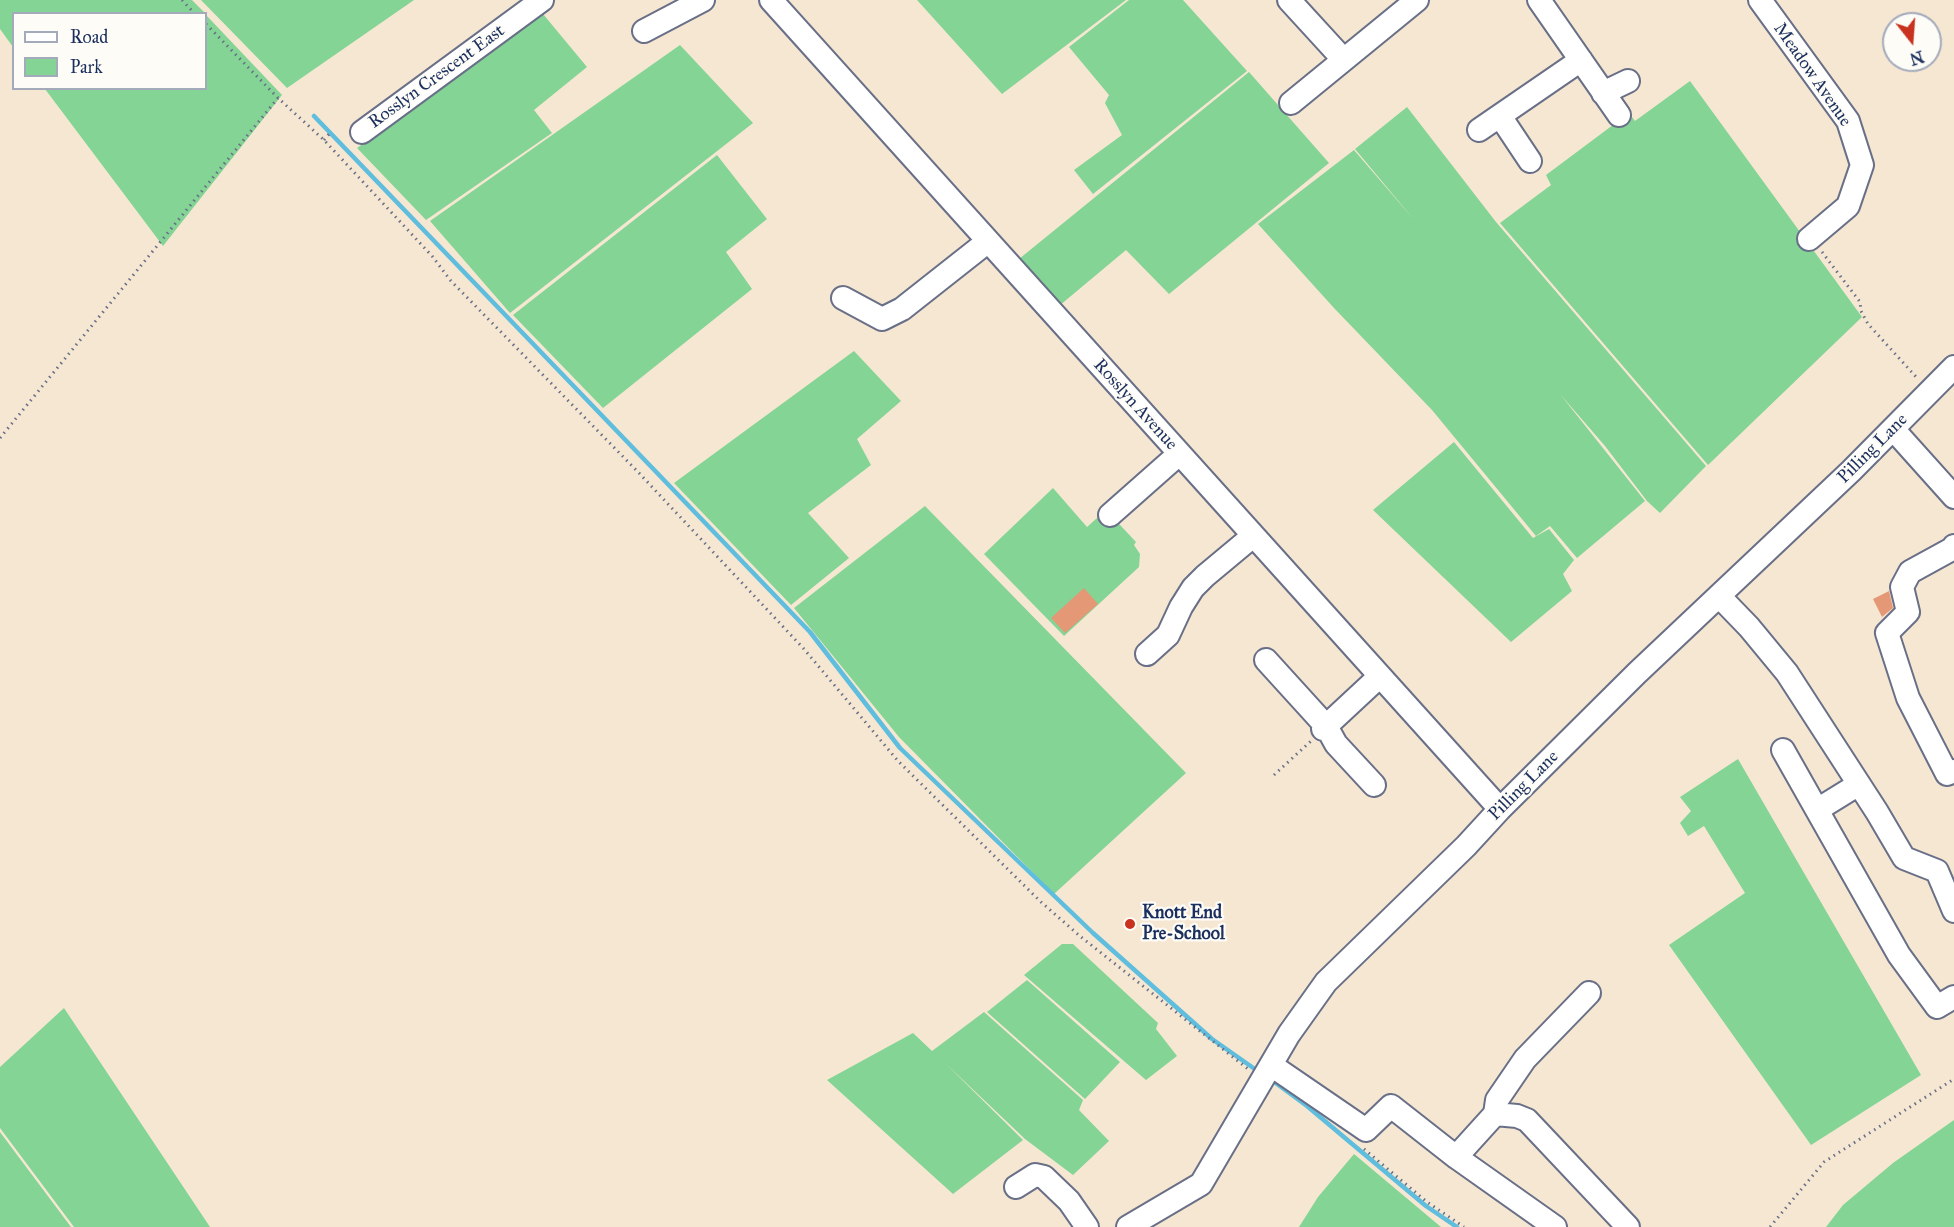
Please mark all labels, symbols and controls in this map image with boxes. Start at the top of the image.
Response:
legend [12,12,207,90]
north arrow [1882,12,1942,72]
street label: Meadow Avenue [1768,19,1856,131]
street label: Rosslyn Crescent East [365,20,509,134]
text: Road [70,26,108,48]
text: N [1908,47,1926,69]
text: Park [70,56,103,78]
street label: Rosslyn Avenue [1088,355,1182,455]
street label: Pilling Lane [1834,410,1912,488]
street label: Pilling Lane [1485,747,1563,825]
place label: Knott End Pre-School [1142,903,1225,946]
marker: Knott End Pre-School [1123,917,1137,931]

